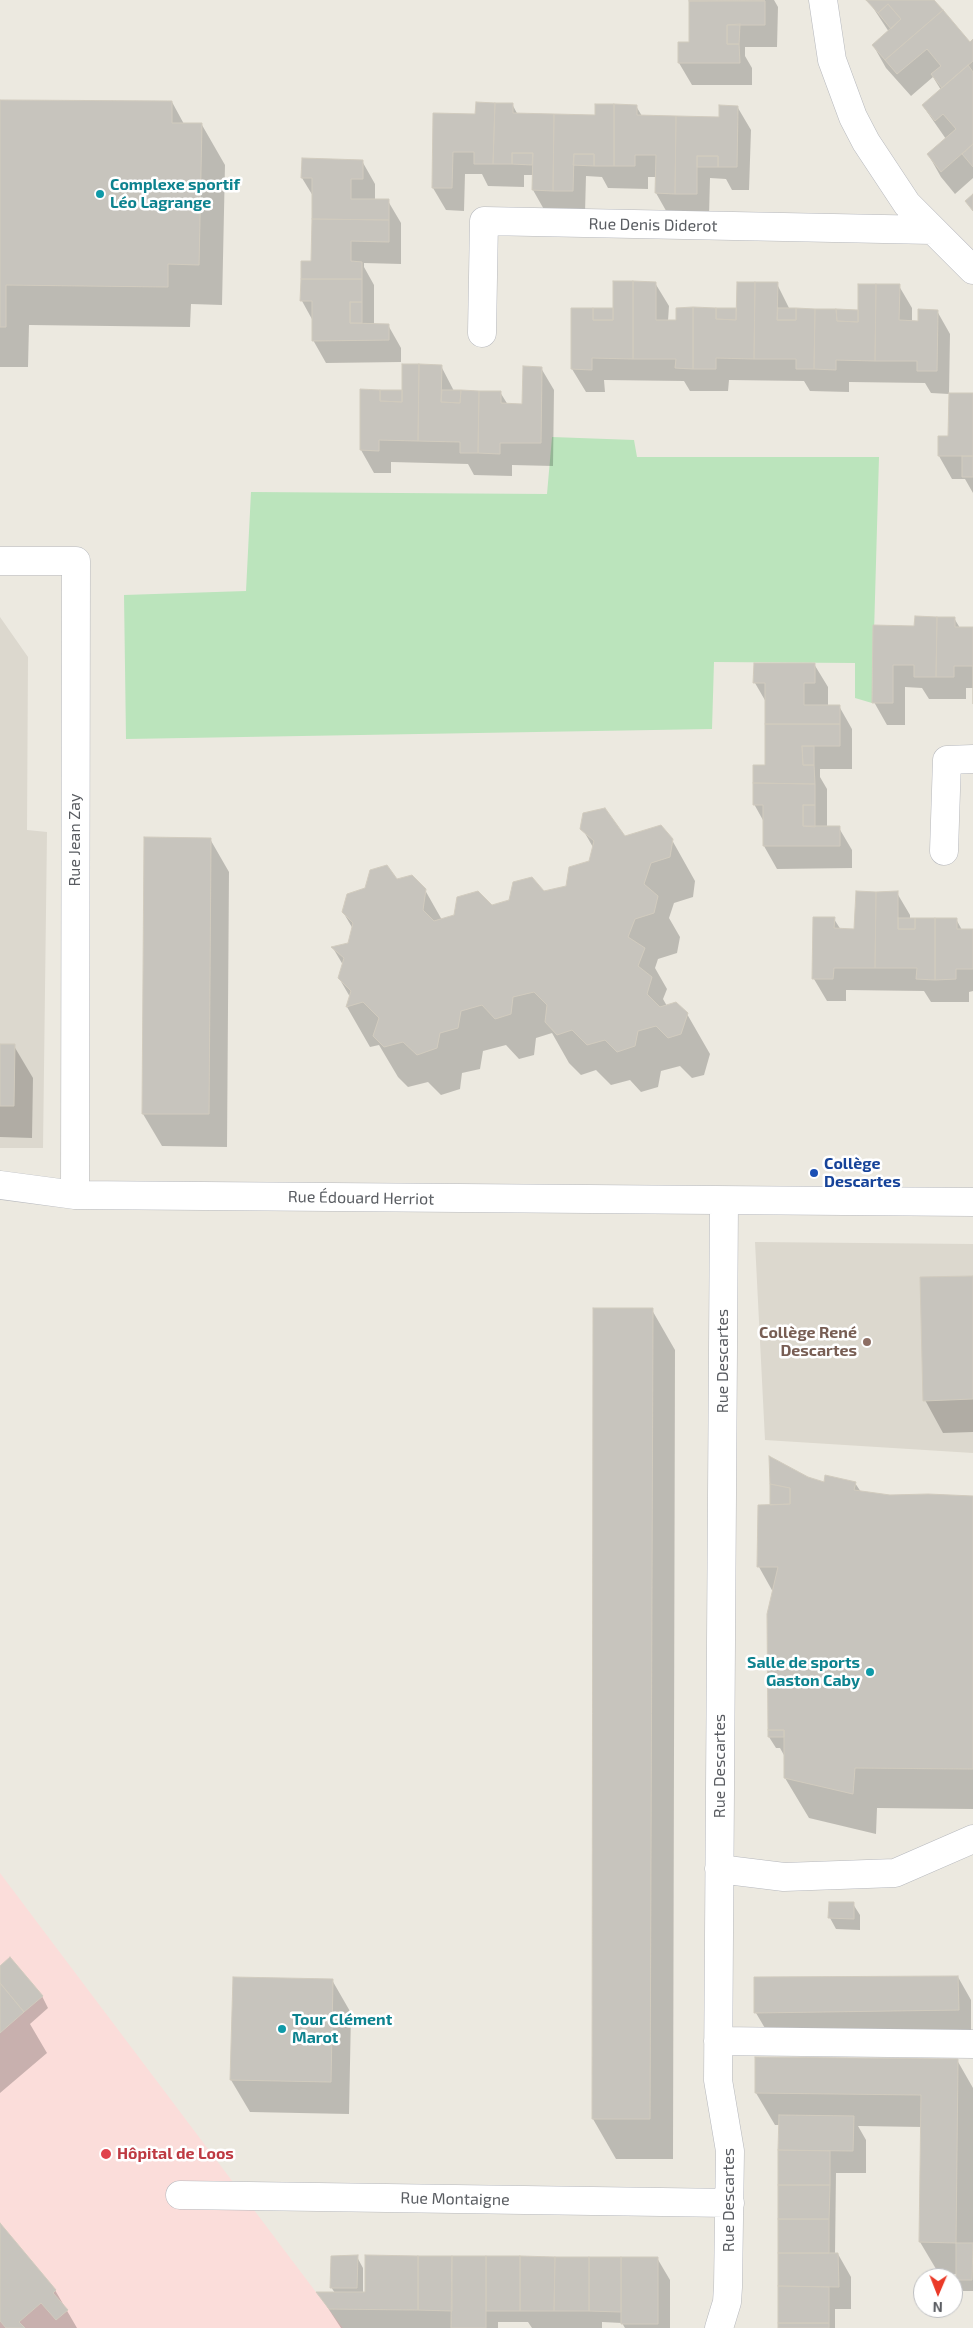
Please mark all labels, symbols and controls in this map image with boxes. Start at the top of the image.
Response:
place label: Complexe sportif Léo Lagrange [110,175,240,213]
marker: Complexe sportif Léo Lagrange [94,188,106,200]
street label: Rue Denis Diderot [588,214,718,236]
street label: Rue Jean Zay [65,793,85,887]
place label: Collège Descartes [824,1154,901,1192]
marker: Collège Descartes [808,1167,820,1179]
street label: Rue Édouard Herriot [288,1187,434,1209]
street label: Rue Descartes [713,1309,733,1413]
place label: Collège René Descartes [759,1323,857,1361]
marker: Collège René Descartes [861,1336,873,1348]
place label: Salle de sports Gaston Caby [747,1653,860,1691]
marker: Salle de sports Gaston Caby [864,1666,876,1678]
street label: Rue Descartes [710,1714,730,1818]
place label: Tour Clément Marot [292,2010,392,2048]
marker: Tour Clément Marot [276,2023,288,2035]
place label: Hôpital de Loos [117,2144,234,2164]
marker: Hôpital de Loos [99,2147,113,2161]
street label: Rue Descartes [719,2148,739,2252]
street label: Rue Montaigne [400,2188,510,2210]
north arrow [913,2268,963,2318]
text: N [933,2299,943,2316]

